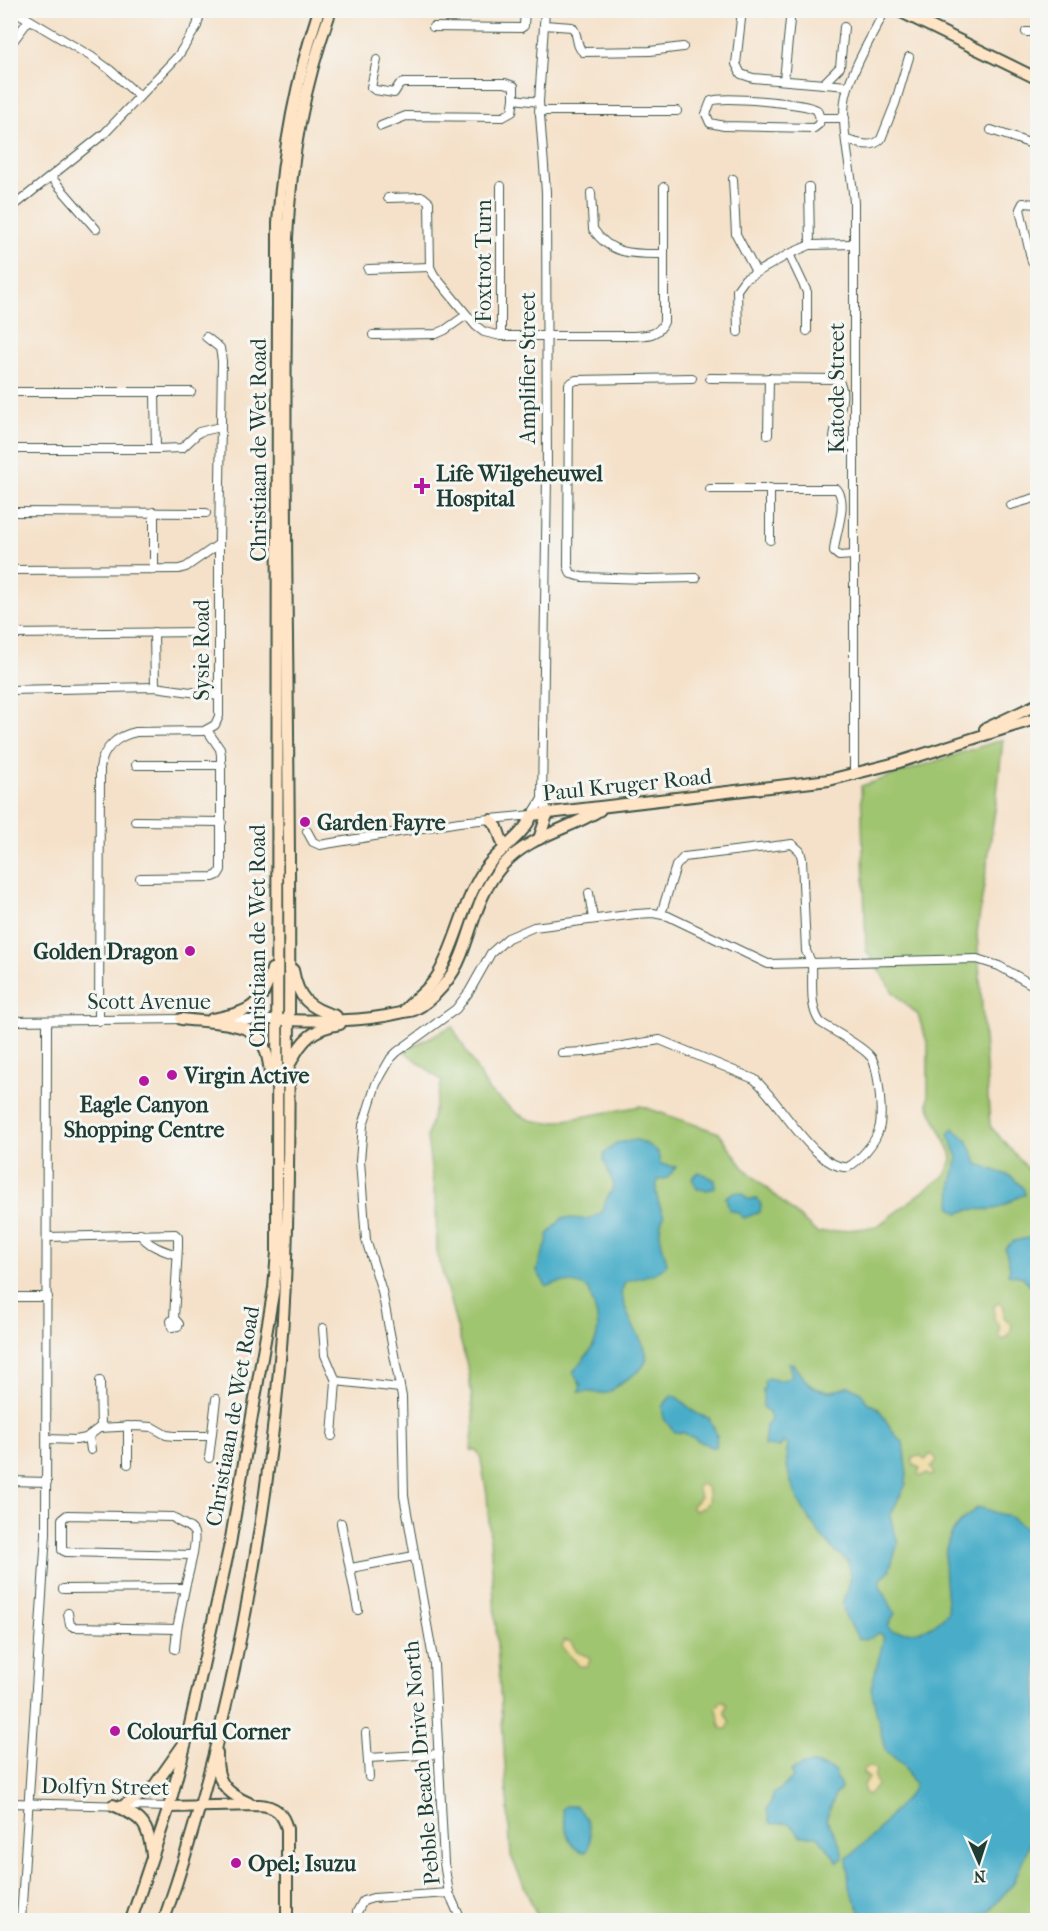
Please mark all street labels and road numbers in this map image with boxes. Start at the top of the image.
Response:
street label: Foxtrot Turn [471,199,497,323]
street label: Amplifier Street [515,292,541,445]
street label: Katode Street [824,322,850,454]
street label: Christiaan de Wet Road [246,337,272,562]
street label: Sysie Road [189,598,215,701]
street label: Paul Kruger Road [541,763,714,807]
street label: Christiaan de Wet Road [245,823,271,1048]
street label: Scott Avenue [87,989,211,1015]
street label: Christiaan de Wet Road [201,1303,265,1528]
street label: Pebble Beach Drive North [398,1639,446,1886]
street label: Dolfyn Street [41,1773,169,1801]

